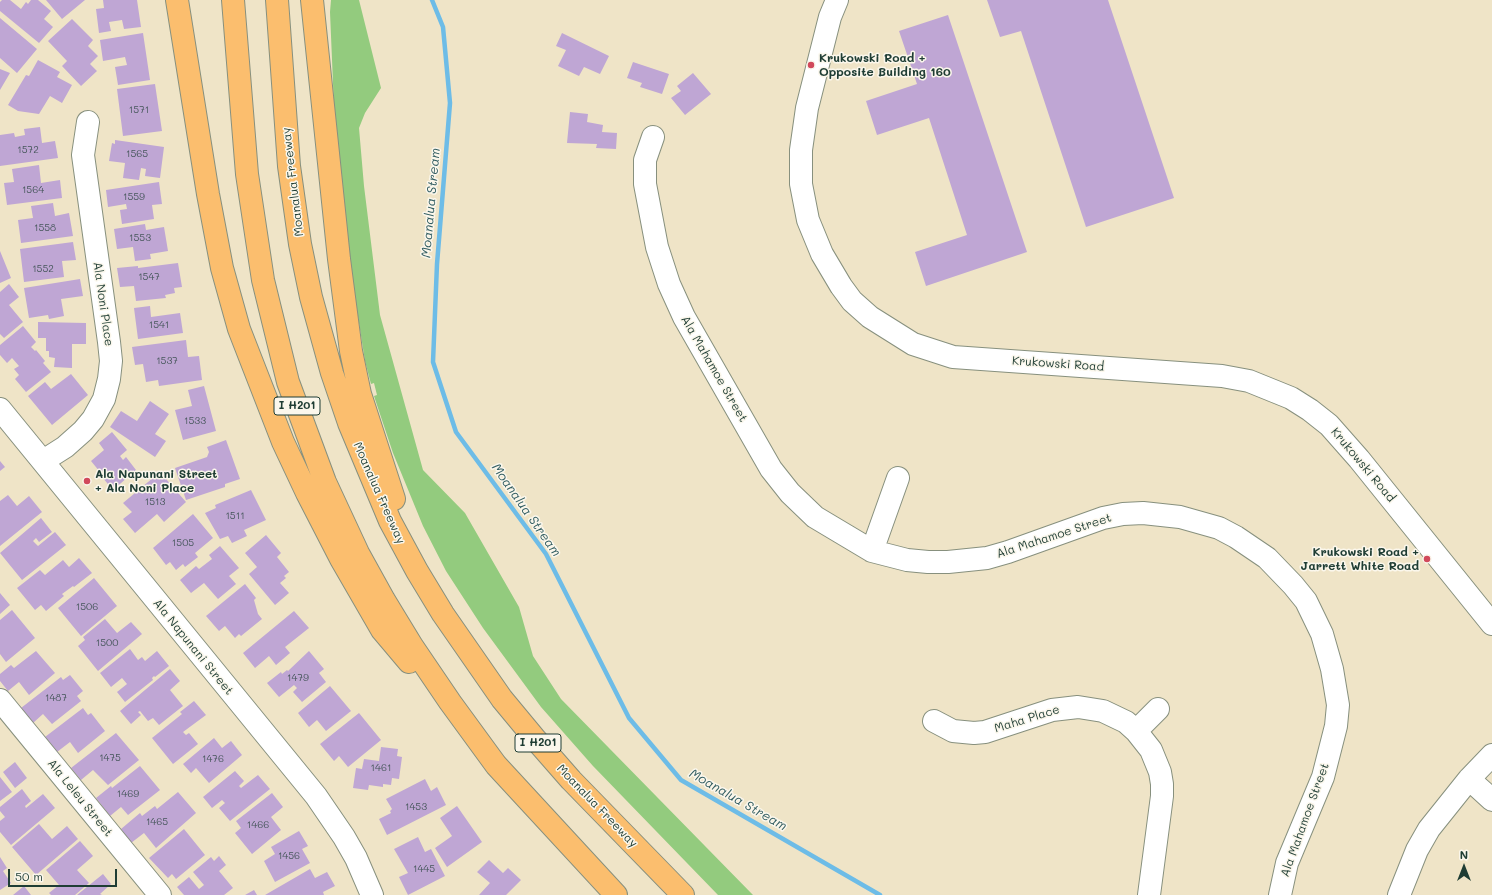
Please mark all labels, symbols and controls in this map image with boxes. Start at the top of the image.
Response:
place label: Krukowski Road + Opposite Building 160 [819,51,951,79]
marker: Krukowski Road + Opposite Building 160 [806,60,816,70]
house number: 1571 [129,104,149,116]
street label: Moanalua Freeway [279,127,307,237]
house number: 1572 [17,144,39,156]
water label: Moanalua Stream [418,147,444,259]
house number: 1565 [126,148,148,160]
house number: 1564 [22,184,44,196]
house number: 1559 [123,191,145,203]
house number: 1558 [34,222,56,234]
house number: 1553 [129,232,151,244]
street label: Ala Noni Place [90,261,116,347]
house number: 1552 [32,263,54,275]
house number: 1547 [138,271,160,283]
street label: Ala Mahamoe Street [678,313,750,425]
house number: 1541 [149,319,169,331]
street label: Krukowski Road [1011,354,1105,374]
house number: 1537 [156,355,178,367]
road number: I H201 [274,397,320,415]
house number: 1533 [184,415,206,427]
street label: Krukowski Road [1328,425,1398,505]
street label: Moanalua Freeway [350,440,408,546]
water label: Moanalua Stream [488,460,564,560]
place label: Ala Napunani Street + Ala Noni Place [95,467,217,495]
marker: Ala Napunani Street + Ala Noni Place [82,476,92,486]
house number: 1513 [145,496,165,508]
house number: 1511 [225,510,245,522]
street label: Ala Mahamoe Street [995,511,1113,561]
house number: 1505 [172,537,194,549]
place label: Krukowski Road + Jarrett White Road [1300,545,1419,573]
marker: Krukowski Road + Jarrett White Road [1422,554,1432,564]
street label: Ala Napunani Street [150,596,236,698]
house number: 1506 [76,601,98,613]
house number: 1500 [96,637,118,649]
house number: 1479 [287,672,309,684]
house number: 1487 [45,692,67,704]
street label: Maha Place [993,702,1061,736]
road number: I H201 [515,734,561,752]
house number: 1475 [99,752,121,764]
house number: 1476 [202,753,224,765]
street label: Ala Leleu Street [44,756,116,840]
street label: Ala Mahamoe Street [1278,761,1332,879]
house number: 1461 [371,762,391,774]
street label: Moanalua Freeway [554,762,640,850]
water label: Moanalua Stream [686,766,790,834]
house number: 1469 [117,788,139,800]
house number: 1453 [405,801,427,813]
house number: 1465 [146,816,168,828]
house number: 1466 [247,819,269,831]
north arrow [1444,847,1484,887]
text: N [1460,847,1468,862]
house number: 1456 [278,850,300,862]
scale bar [10,861,119,887]
house number: 1445 [413,863,435,875]
text: 50 m [15,868,43,884]

